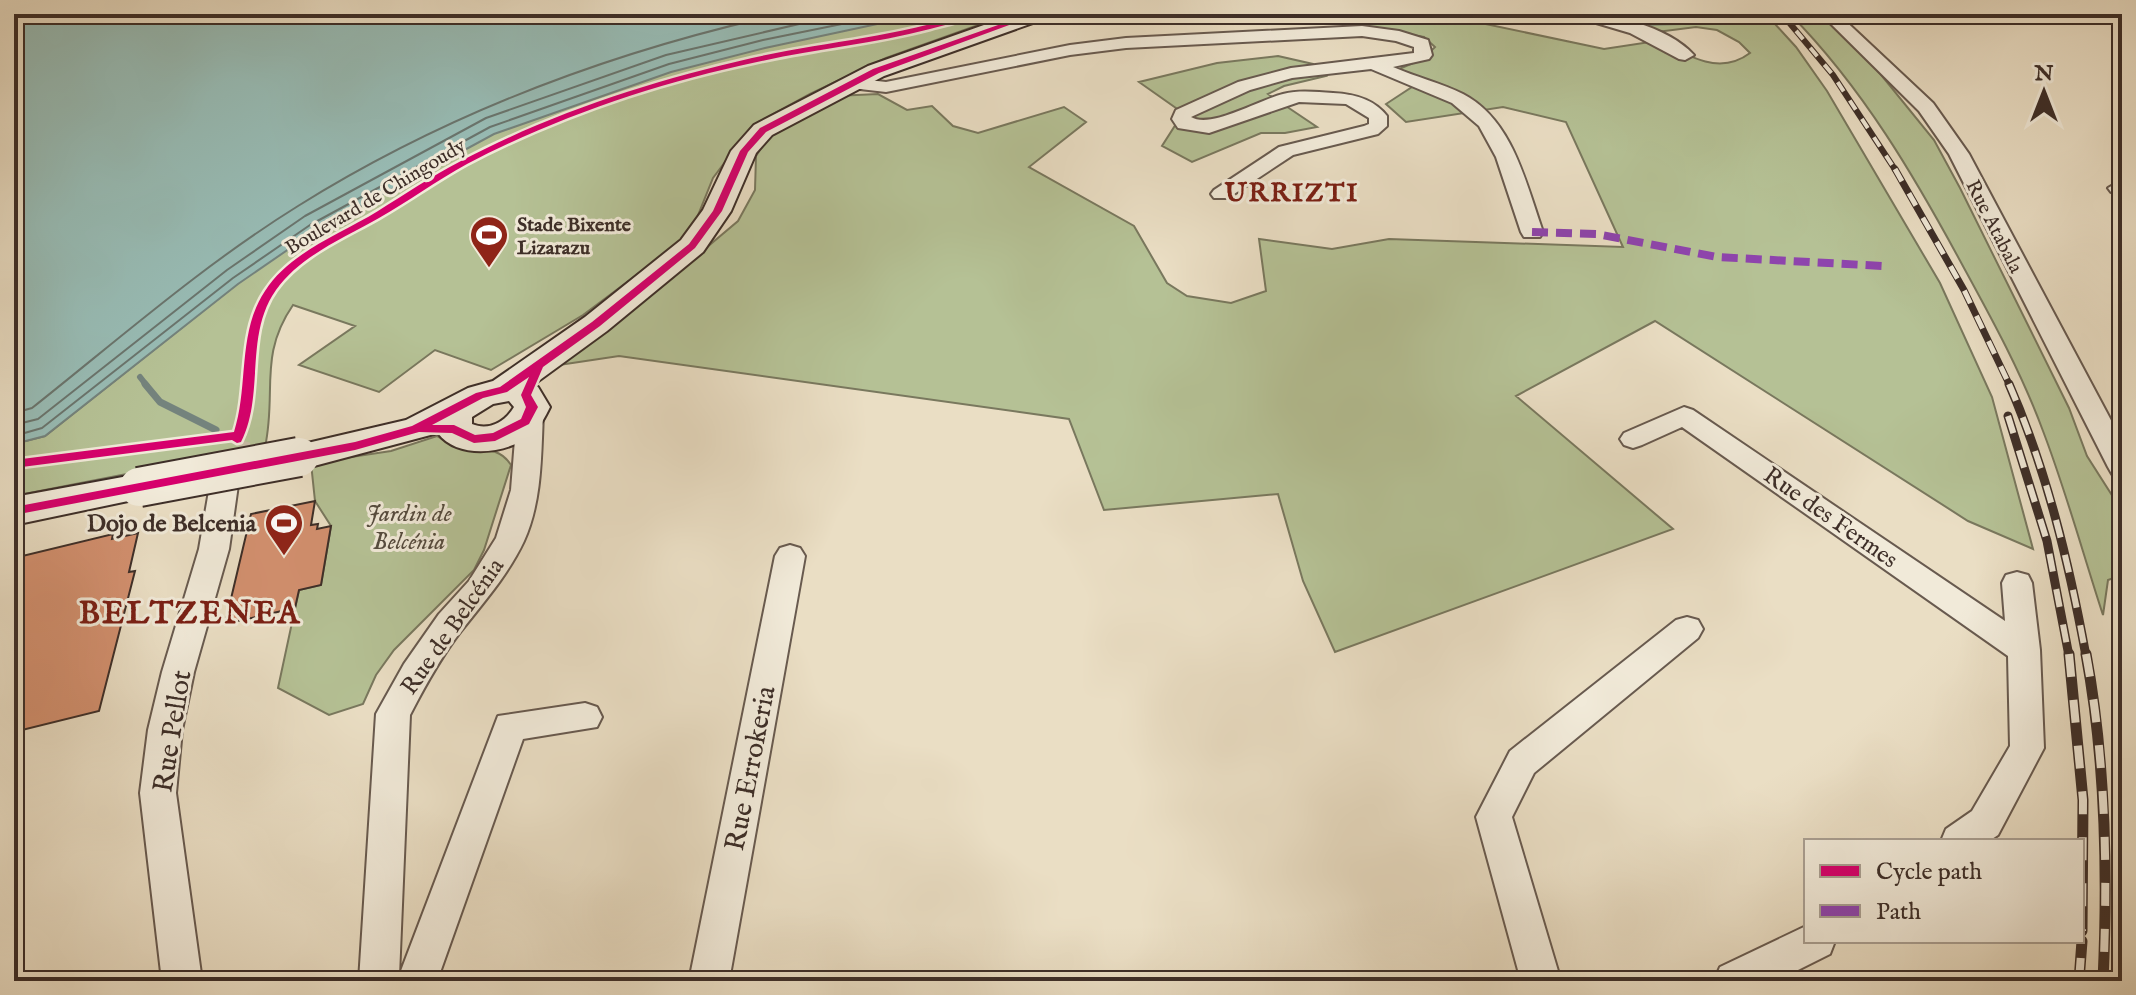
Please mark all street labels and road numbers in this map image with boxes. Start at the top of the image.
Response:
street label: Boulevard de Chingoudy [281,133,471,261]
street label: Rue Atabala [1959,176,2028,278]
street label: Rue des Fermes [1757,460,1903,576]
street label: Rue de Belcénia [395,552,512,701]
street label: Rue Pellot [147,667,200,795]
street label: Rue Errokeria [718,682,785,854]

